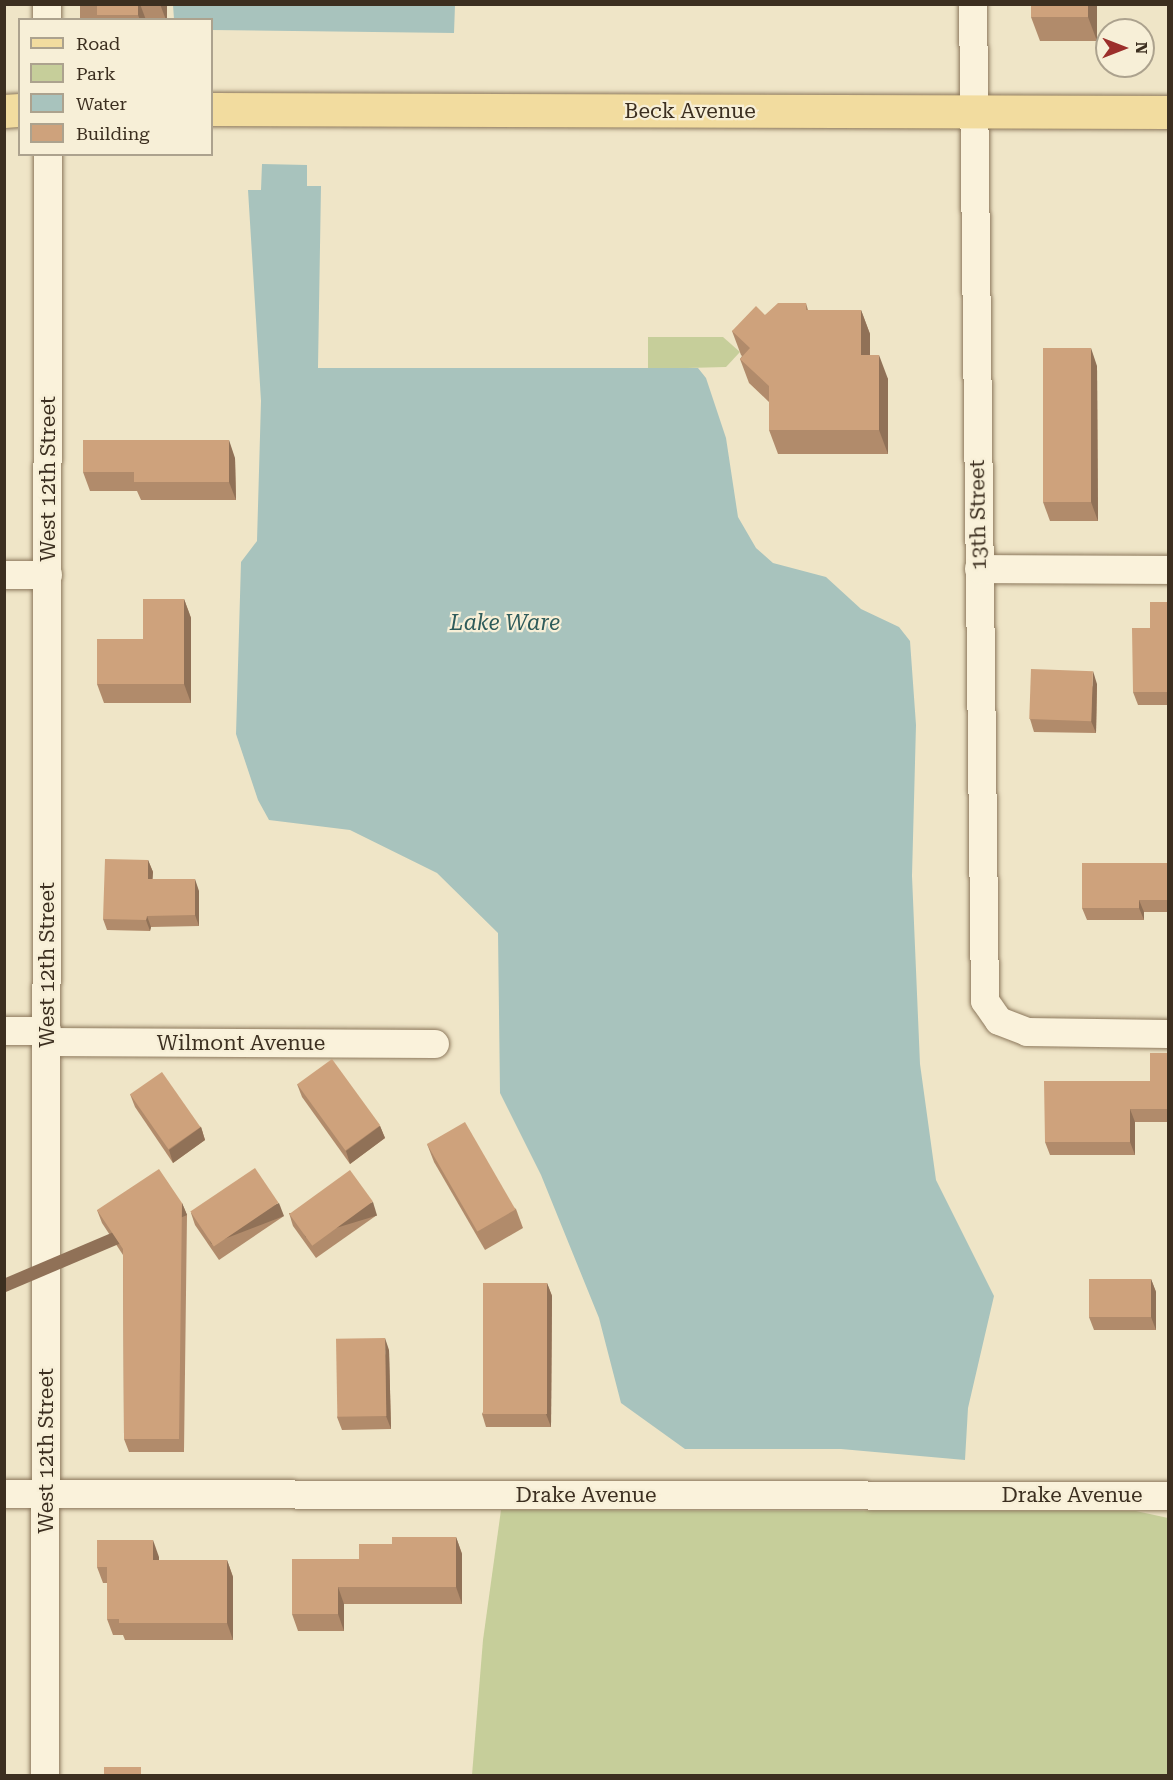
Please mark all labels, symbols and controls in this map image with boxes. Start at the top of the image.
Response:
legend [18,18,213,156]
north arrow [1095,18,1155,78]
text: Road [76,33,120,54]
text: N [1132,42,1151,54]
text: Park [76,63,116,84]
text: Water [76,93,127,114]
street label: Beck Avenue [624,98,756,124]
text: Building [76,123,150,144]
street label: West 12th Street [35,396,61,562]
street label: 13th Street [964,460,992,570]
water label: Lake Ware [450,610,560,636]
street label: West 12th Street [34,882,60,1048]
street label: Wilmont Avenue [157,1030,325,1056]
street label: West 12th Street [33,1368,59,1534]
street label: Drake Avenue [516,1482,656,1508]
street label: Drake Avenue [1002,1482,1142,1508]

